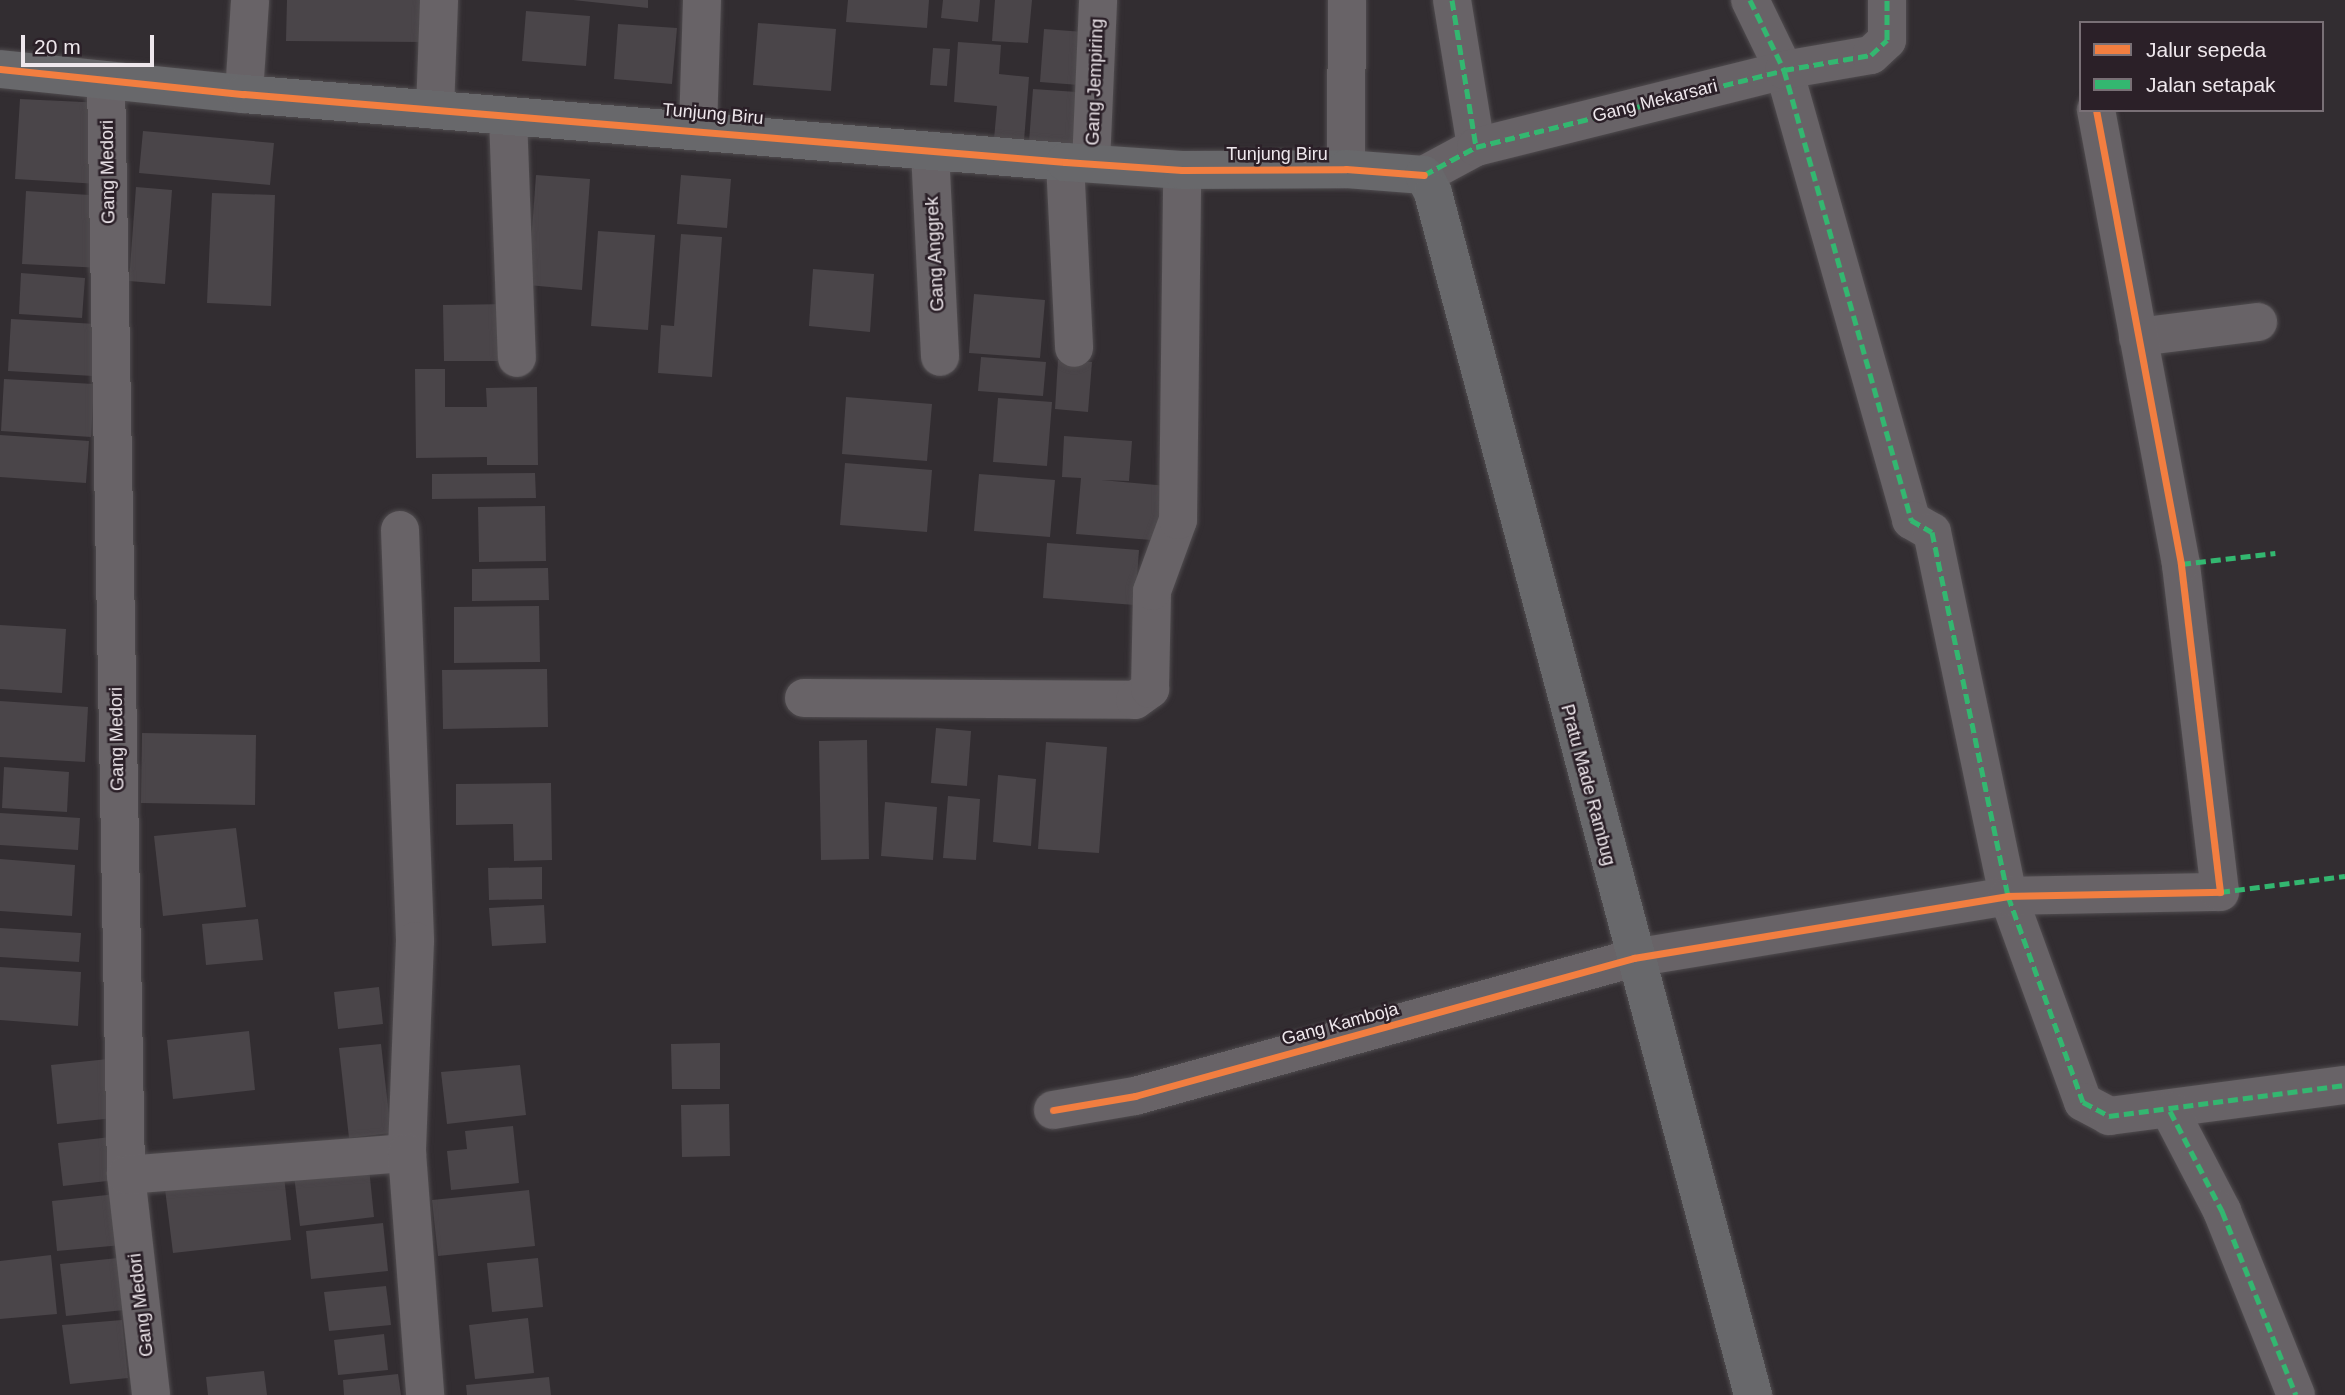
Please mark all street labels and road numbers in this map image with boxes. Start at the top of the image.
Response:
street label: Gang Jempiring [1082,18,1108,146]
street label: Gang Mekarsari [1590,75,1720,127]
street label: Tunjung Biru [662,99,764,129]
street label: Gang Medori [96,120,120,224]
street label: Tunjung Biru [1226,143,1328,165]
street label: Gang Anggrek [921,195,949,313]
street label: Gang Medori [105,687,129,791]
street label: Pratu Made Rambug [1556,702,1620,868]
street label: Gang Kamboja [1279,998,1401,1050]
street label: Gang Medori [124,1252,158,1358]

